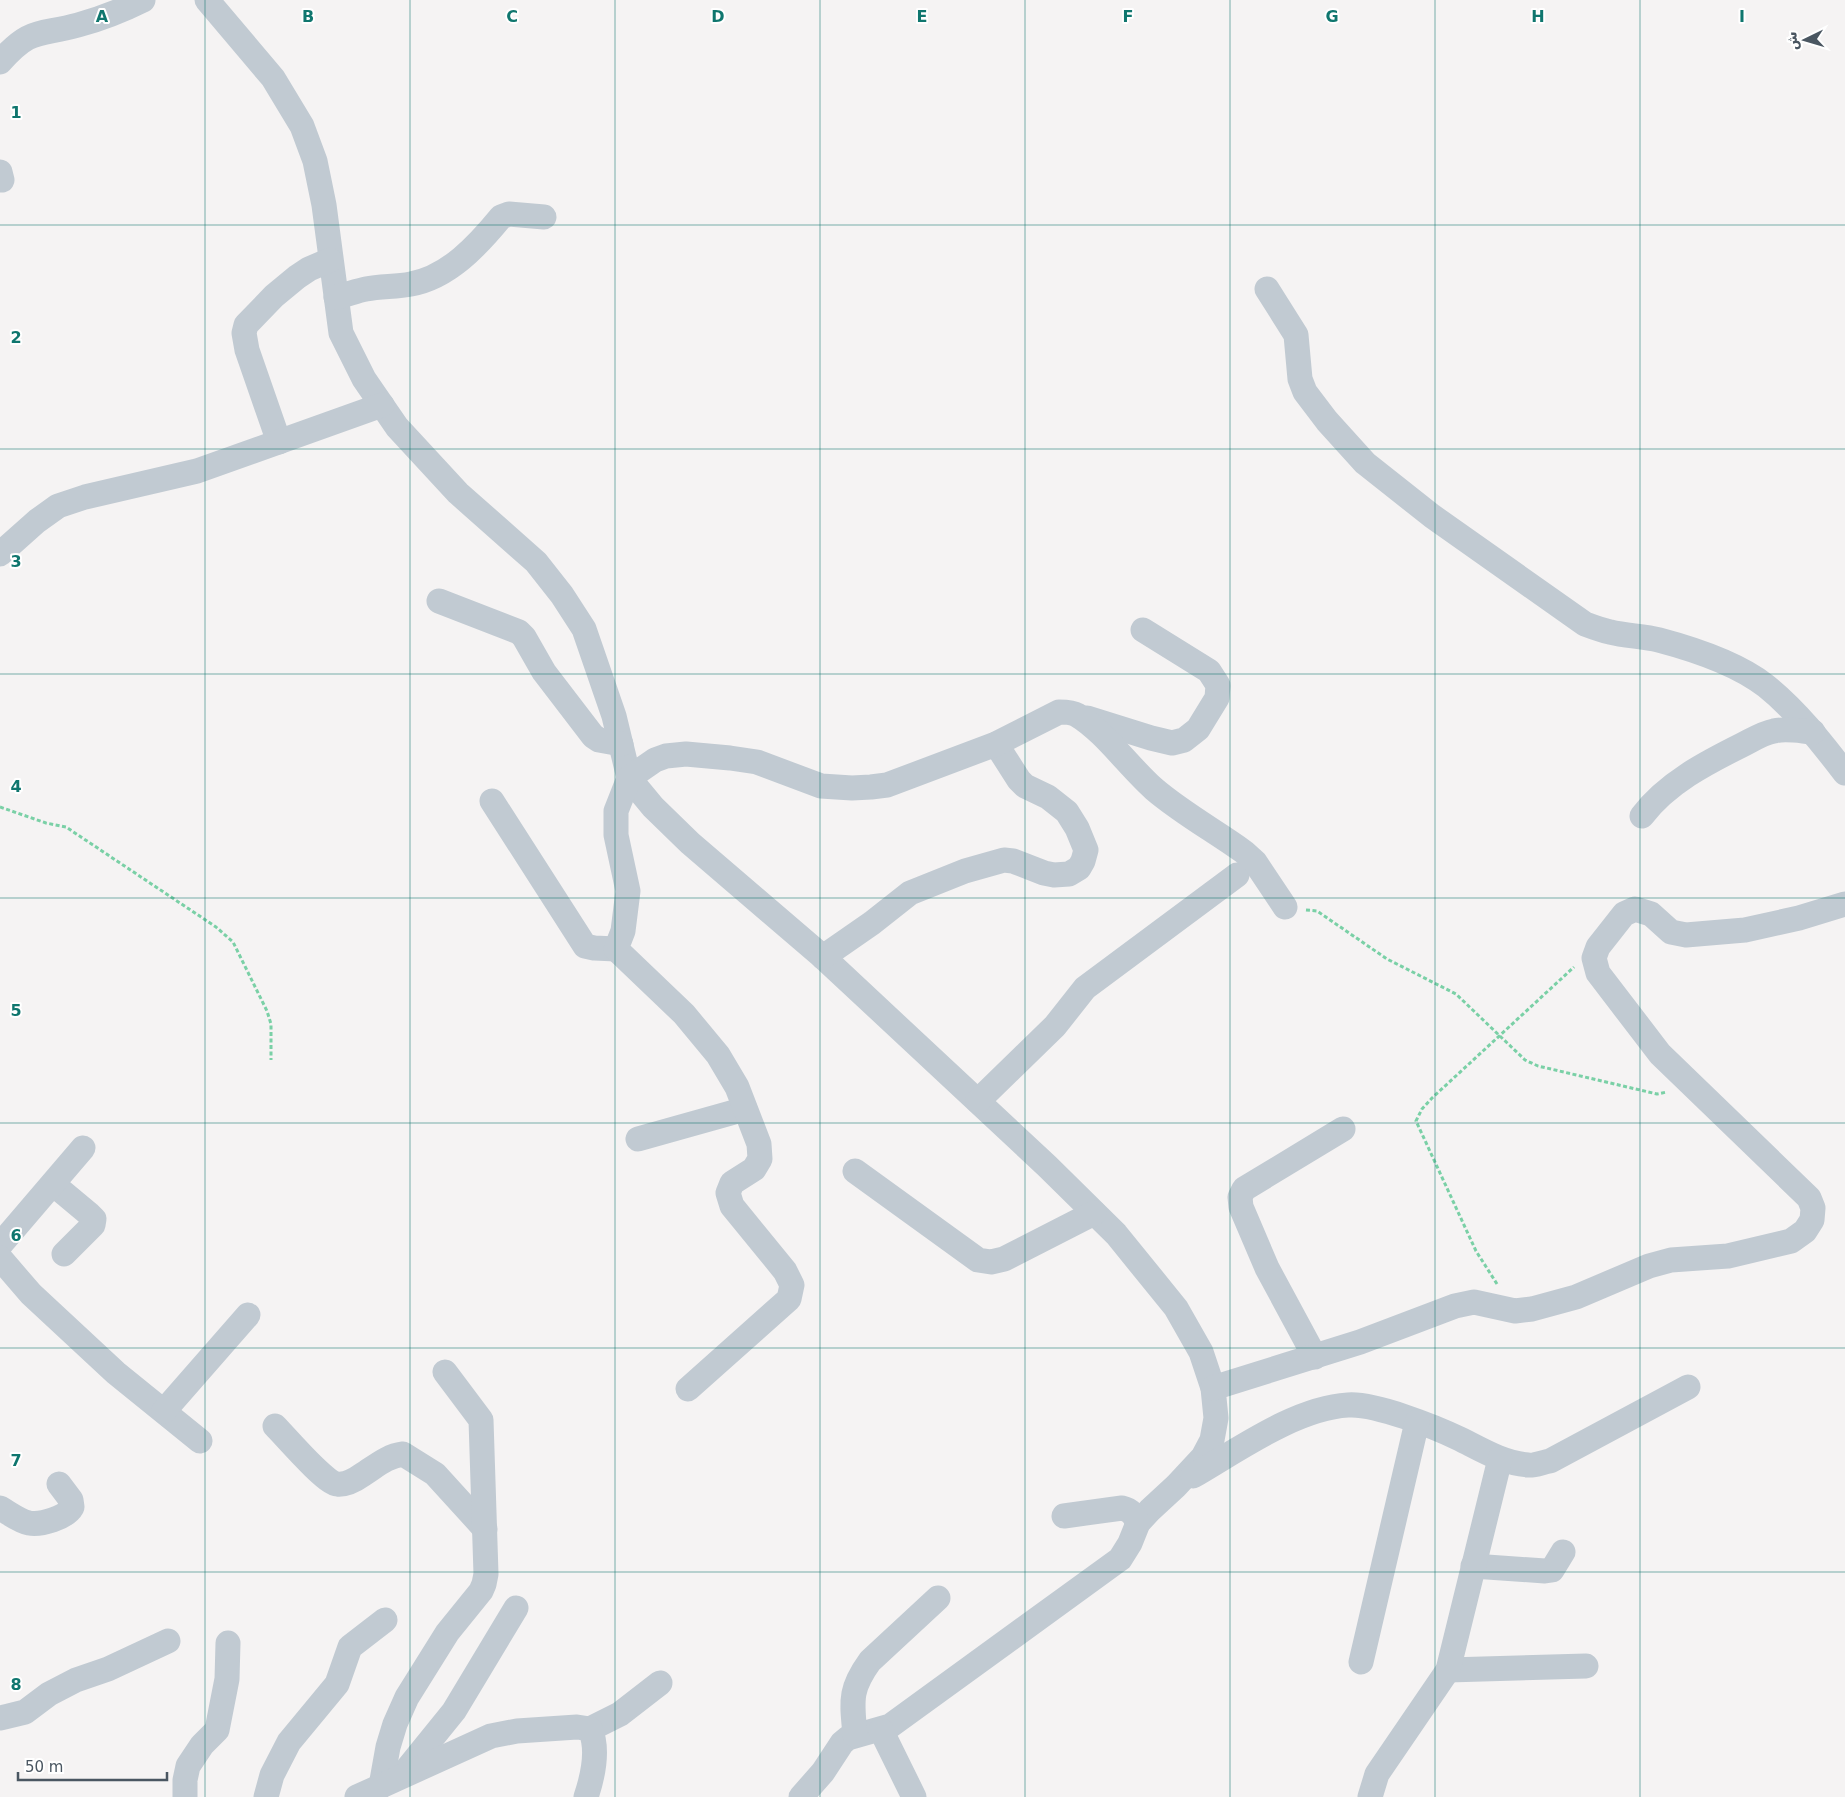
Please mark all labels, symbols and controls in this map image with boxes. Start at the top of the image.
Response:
text: A [96,7,109,26]
text: B [302,7,314,26]
text: C [506,7,518,26]
text: D [711,7,725,26]
text: E [917,7,927,26]
text: F [1123,7,1133,26]
text: G [1325,7,1339,26]
text: H [1531,7,1545,26]
text: I [1739,7,1745,26]
north arrow [1780,15,1830,65]
text: ش [1783,31,1801,51]
text: 1 [10,103,22,122]
text: 2 [10,328,22,347]
text: 3 [10,552,22,571]
text: 4 [10,777,22,796]
text: 5 [10,1001,22,1020]
text: 6 [10,1226,22,1245]
text: 7 [10,1451,22,1470]
text: 8 [10,1675,22,1694]
scale bar [18,1750,166,1782]
text: 50 m [25,1758,63,1776]

